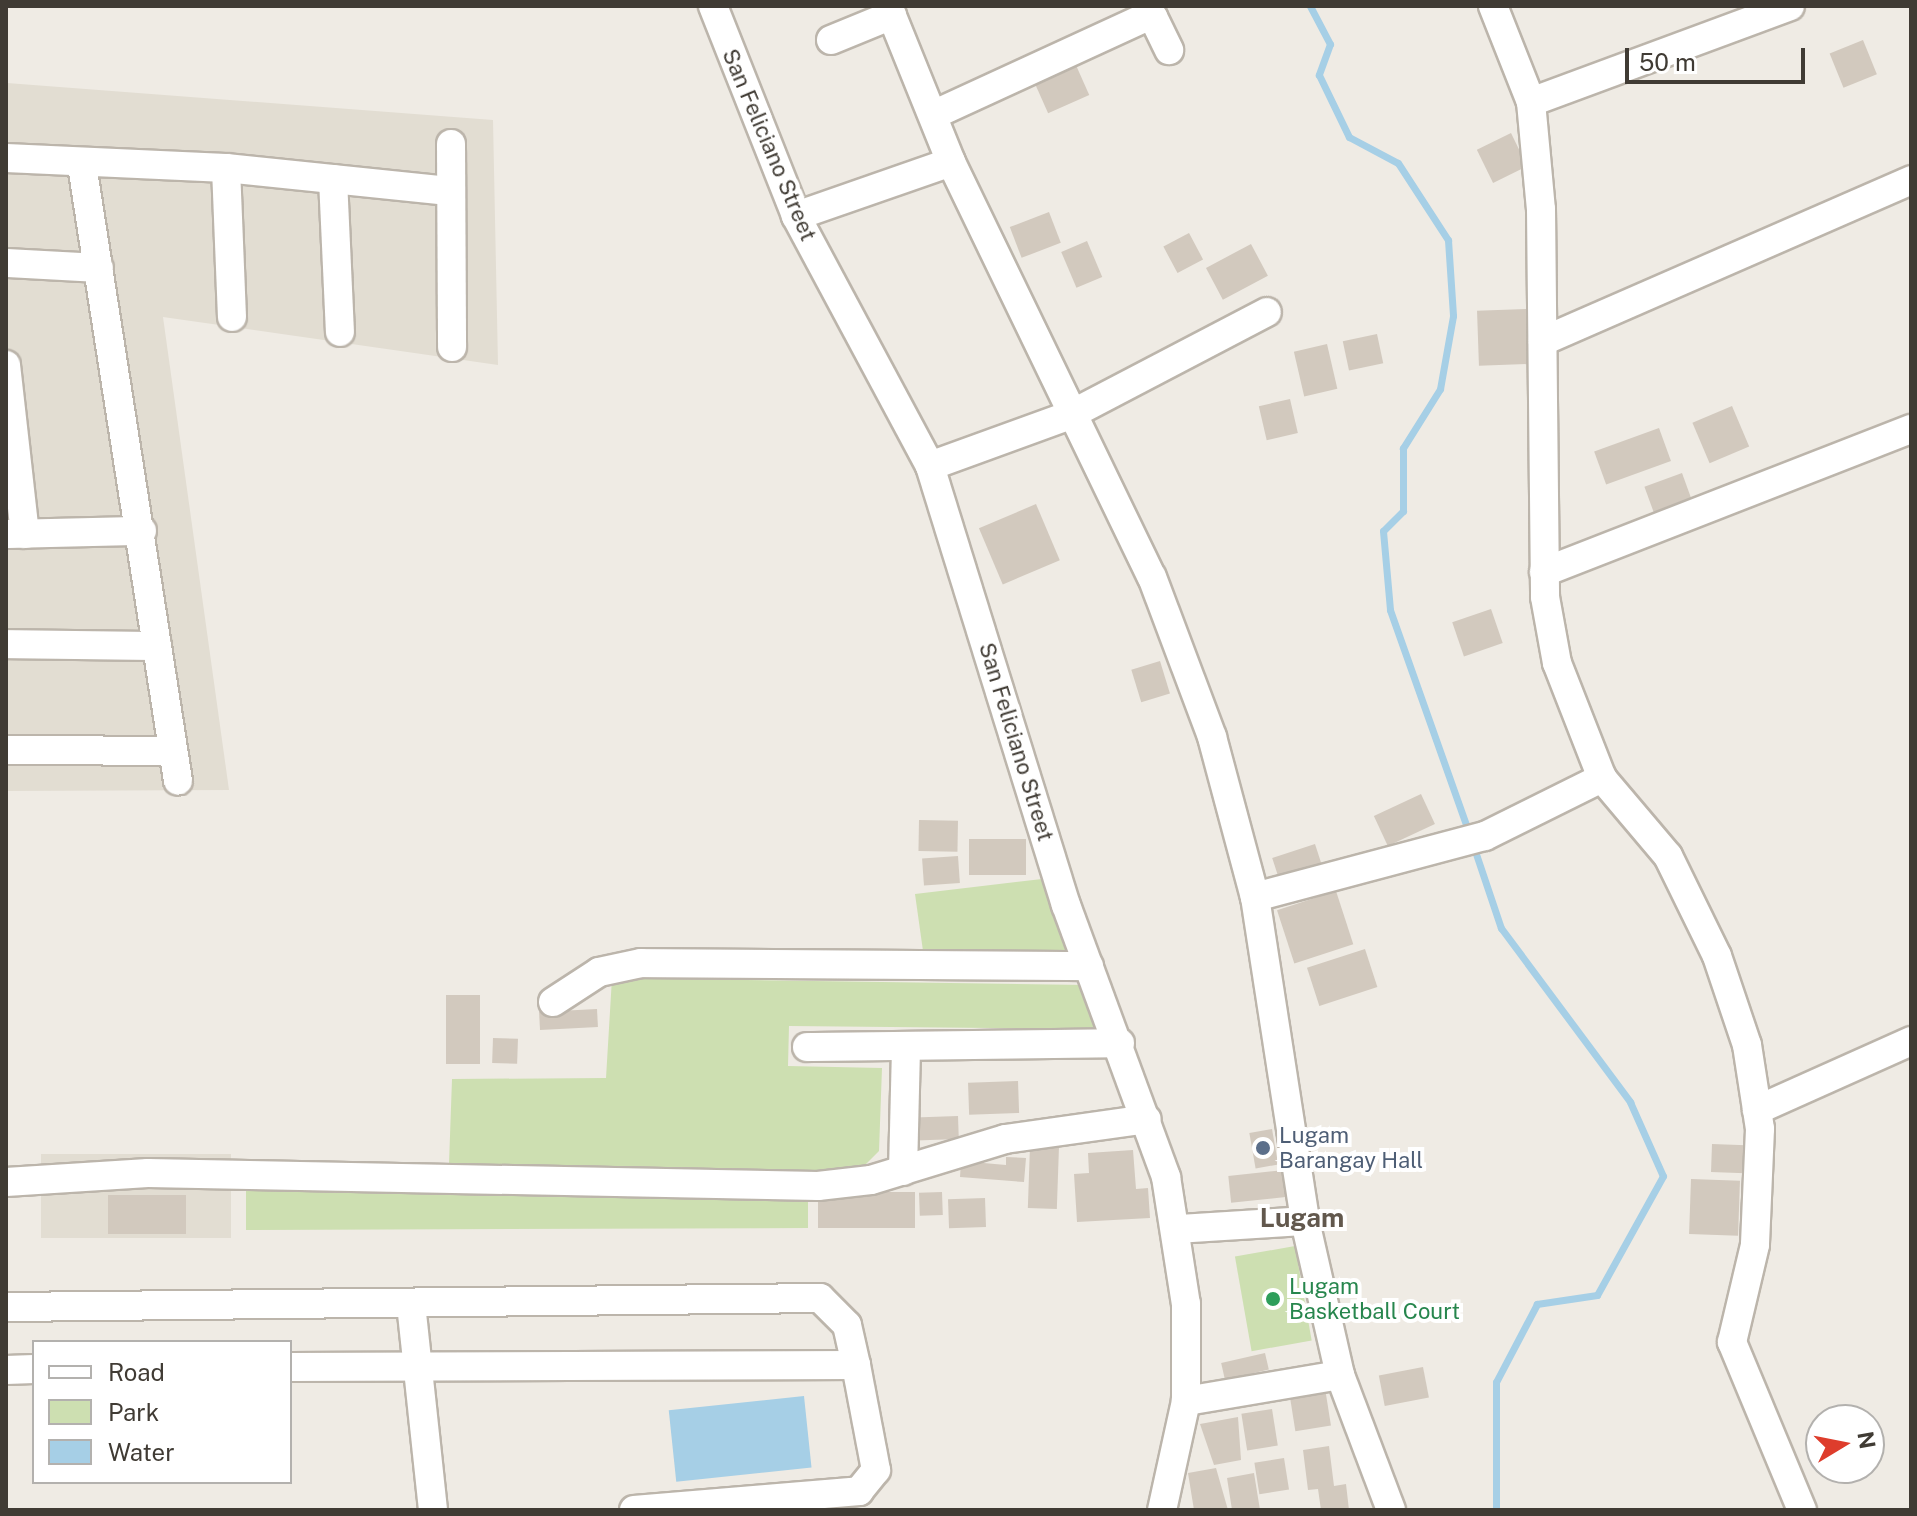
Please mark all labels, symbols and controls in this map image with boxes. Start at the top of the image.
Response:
scale bar [1629,32,1809,82]
street label: San Feliciano Street [717,45,821,245]
text: 50 m [1639,48,1696,76]
street label: San Feliciano Street [973,640,1059,844]
place label: Lugam Barangay Hall [1279,1122,1423,1174]
marker: Lugam Barangay Hall [1254,1139,1272,1157]
district label: Lugam [1260,1202,1344,1234]
place label: Lugam Basketball Court [1289,1273,1460,1324]
marker: Lugam Basketball Court [1264,1290,1282,1308]
legend [32,1340,292,1484]
text: Road [108,1358,165,1386]
text: Park [108,1398,159,1426]
north arrow [1805,1404,1885,1484]
text: N [1852,1429,1881,1451]
text: Water [108,1438,175,1466]

